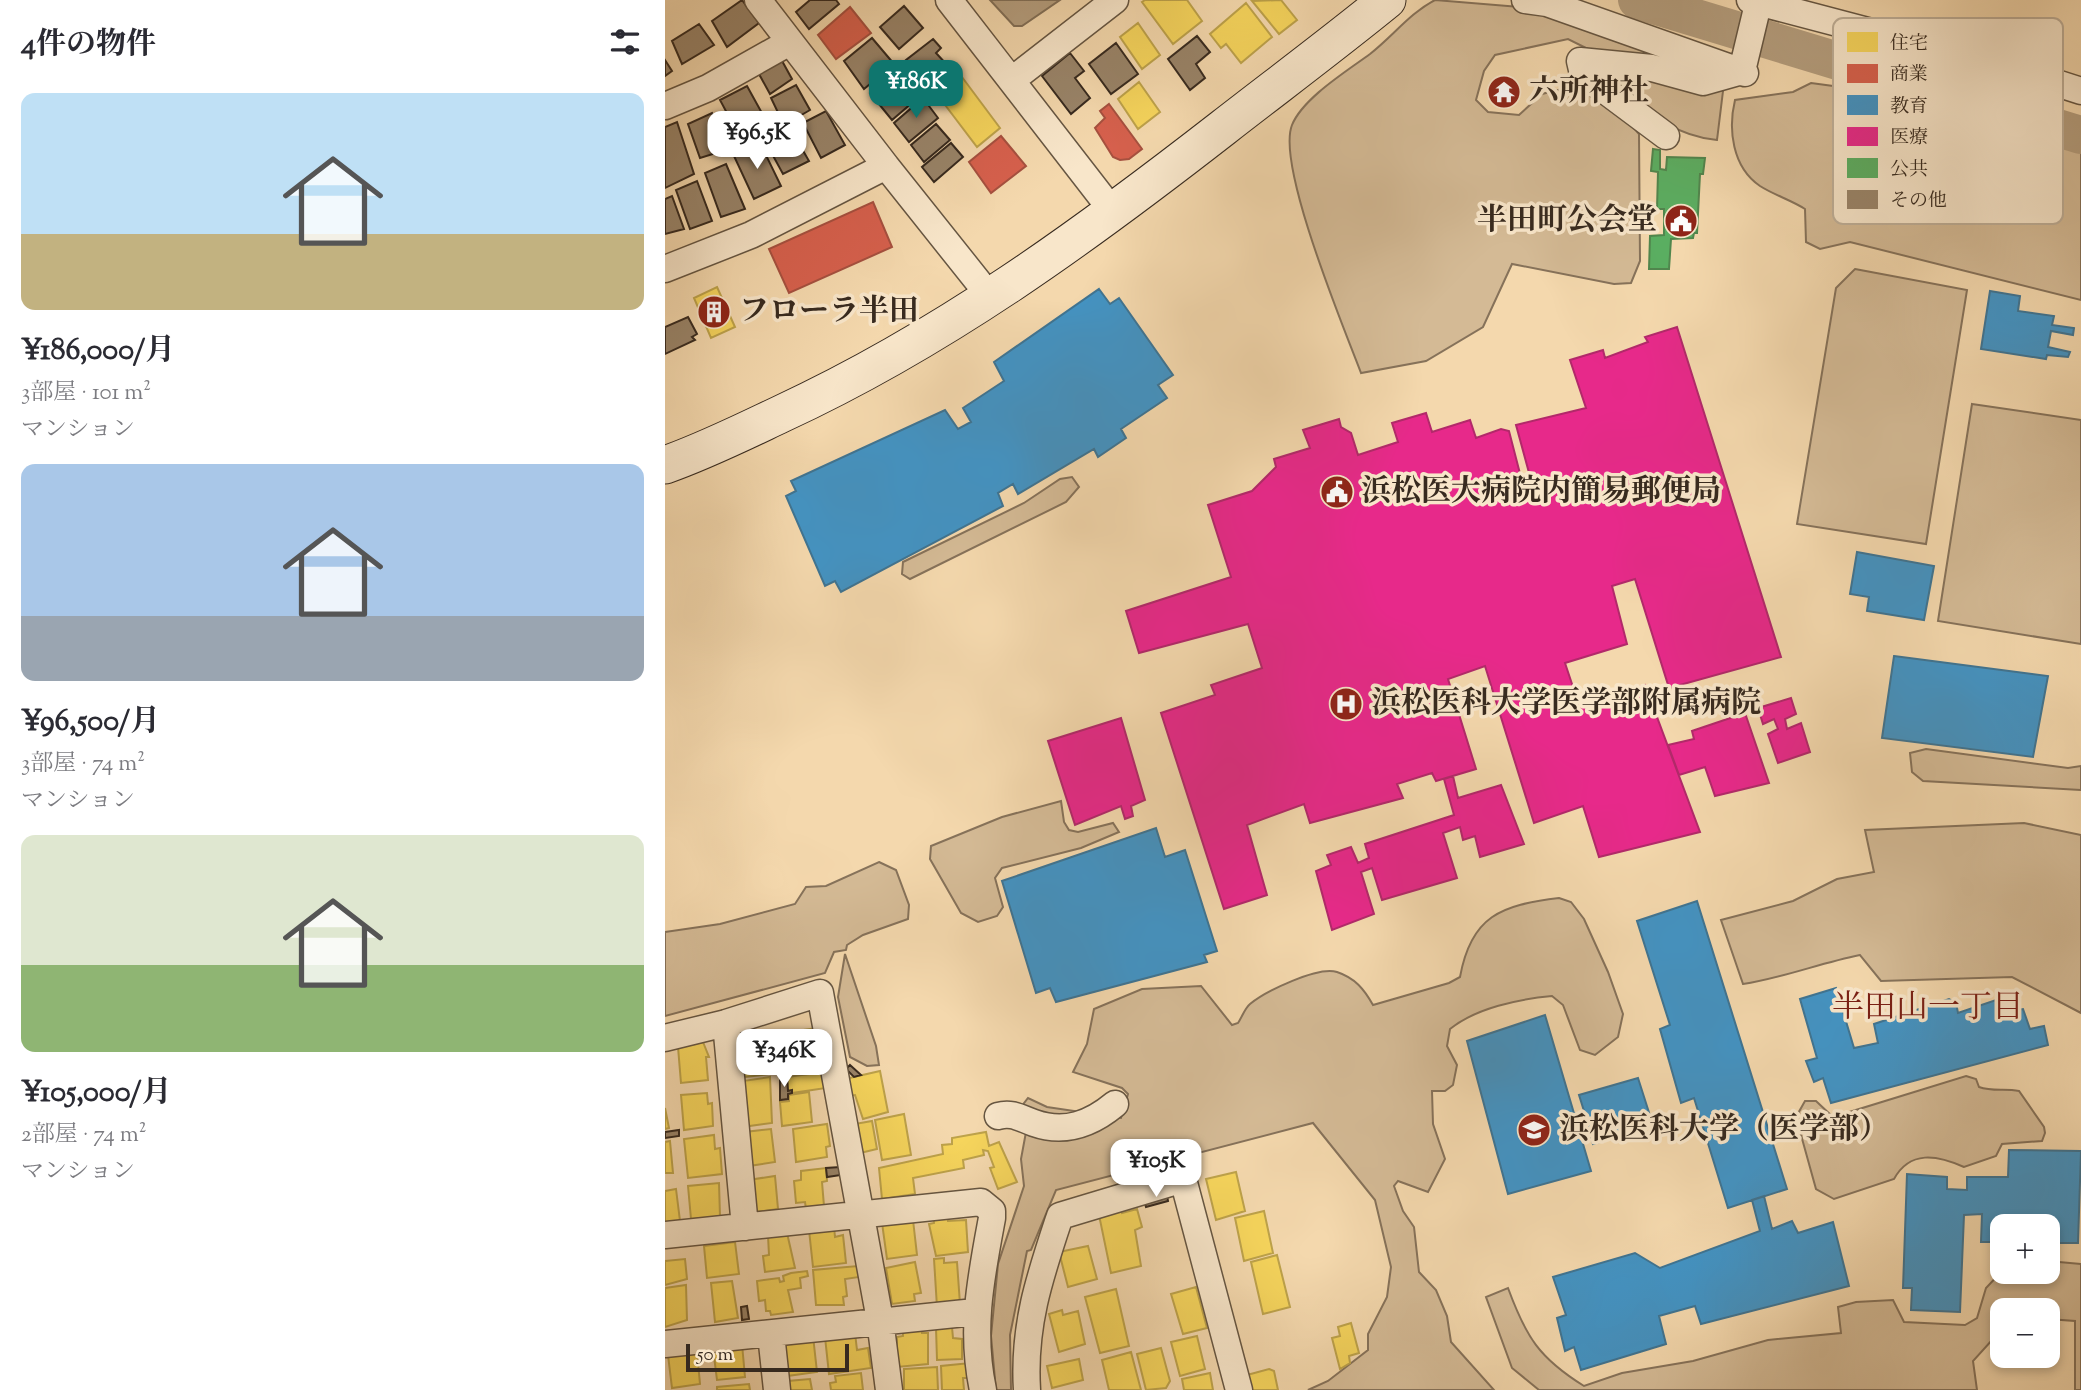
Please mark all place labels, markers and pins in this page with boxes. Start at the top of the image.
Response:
pin: ¥186K [867,60,965,120]
place label: 六所神社 [1529,71,1649,114]
temple icon: 六所神社 [1485,73,1523,111]
pin: ¥96.5K [700,111,814,171]
place label: 半田町公会堂 [1477,200,1657,243]
public building icon: 半田町公会堂 [1662,202,1700,240]
place label: フローラ半田 [739,291,919,334]
building icon: フローラ半田 [695,293,733,331]
place label: 浜松医大病院内簡易郵便局 [1361,471,1721,514]
public building icon: 浜松医大病院内簡易郵便局 [1318,473,1356,511]
place label: 浜松医科大学医学部附属病院 [1371,683,1761,726]
hospital icon: 浜松医科大学医学部附属病院 [1327,685,1365,723]
pin: ¥346K [735,1030,833,1089]
place label: 浜松医科大学（医学部） [1559,1109,1889,1152]
school or university icon: 浜松医科大学（医学部） [1515,1111,1553,1149]
pin: ¥105K [1107,1140,1205,1199]

